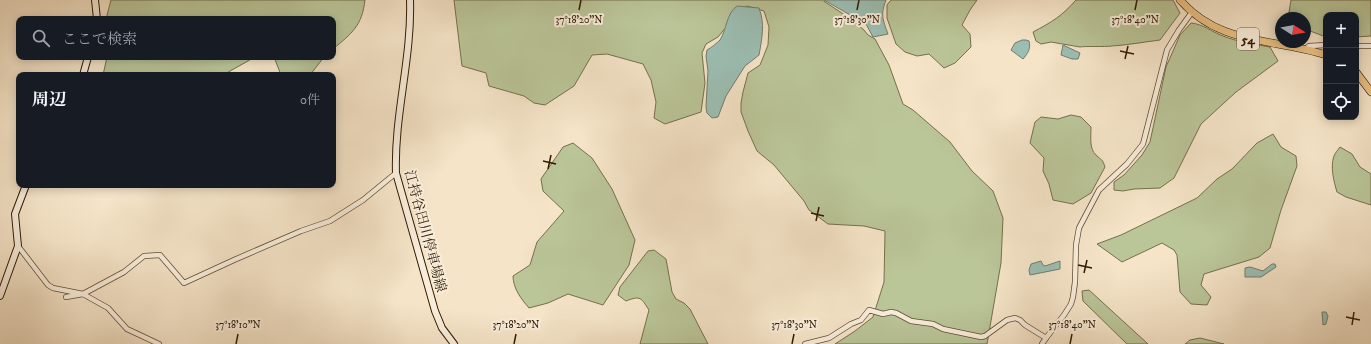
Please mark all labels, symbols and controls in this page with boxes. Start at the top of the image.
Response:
north arrow [1275,12,1311,48]
map controls [1323,12,1359,120]
button: + [1323,12,1359,48]
text: 37°18'20"N [556,14,602,26]
text: 37°18'30"N [834,14,880,26]
text: 37°18'40"N [1111,14,1159,26]
search box [16,16,336,60]
icon: search [30,27,52,49]
road number: 54 [1237,28,1259,50]
text: ここで検索 [62,30,137,49]
button: − [1323,48,1359,84]
button: locate [1323,84,1359,120]
text: 周辺 [32,89,66,111]
text: 0件 [300,92,320,108]
street label: 江持谷田川停車場線 [400,168,450,294]
text: 37°18'10"N [215,319,261,331]
text: 37°18'20"N [493,319,539,331]
text: 37°18'30"N [771,319,817,331]
text: 37°18'40"N [1048,319,1096,331]

